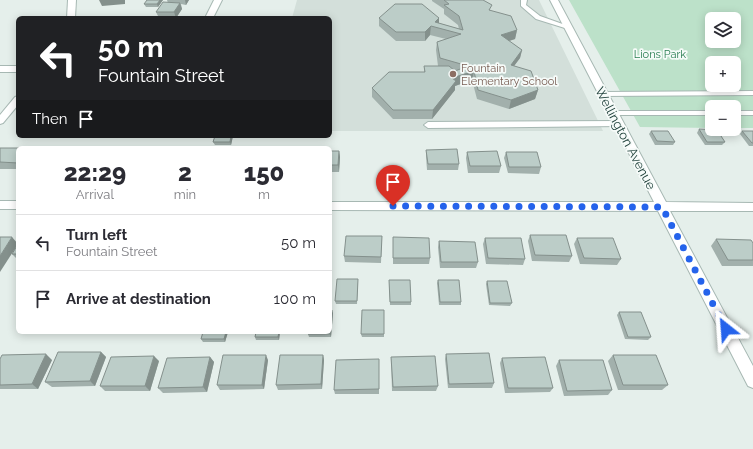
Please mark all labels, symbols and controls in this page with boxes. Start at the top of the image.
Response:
map controls [705,12,741,136]
button: layers [705,12,741,48]
text: 50 m [98,31,164,64]
icon: left [32,32,84,84]
park label: Lions Park [634,48,686,61]
button: + [705,56,741,92]
place label: Fountain Elementary School [461,62,557,88]
text: Fountain Street [98,65,225,86]
marker: Fountain Elementary School [448,69,458,79]
street label: Wellington Avenue [592,84,659,192]
button: − [705,100,741,136]
icon: arrive [75,108,97,130]
text: Then [32,110,67,128]
text: 22:29 [64,158,126,187]
text: 2 [178,158,192,187]
text: 150 [244,158,284,187]
pin [376,165,410,206]
icon: arrive [382,171,404,193]
text: Arrival [76,187,114,202]
text: min [174,187,196,202]
text: m [258,187,270,202]
text: Turn left [66,226,127,244]
icon: left [32,232,54,254]
text: 50 m [281,234,316,252]
text: Fountain Street [66,244,157,259]
icon: arrive [32,288,54,310]
text: Arrive at destination [66,290,211,308]
text: 100 m [274,290,316,308]
position arrow [705,308,747,350]

